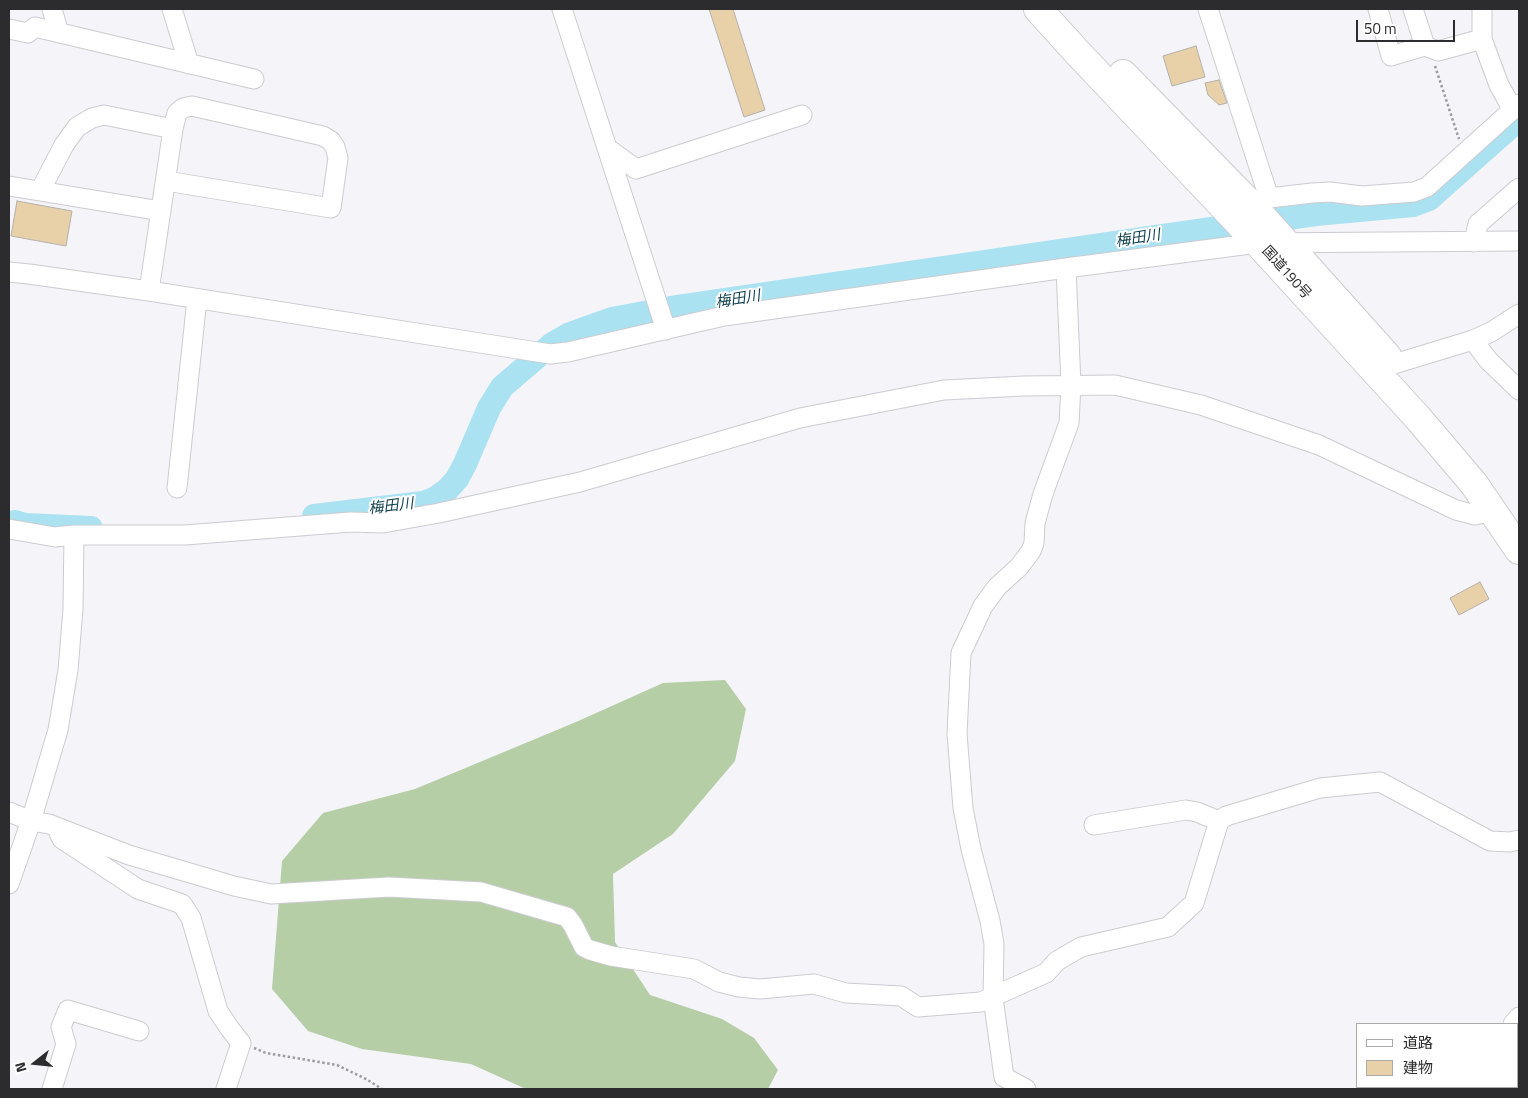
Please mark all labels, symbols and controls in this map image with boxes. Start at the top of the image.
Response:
scale bar [1358,10,1457,42]
text: 50 m [1364,17,1397,40]
water label: 梅田川 [1114,227,1162,251]
street label: 国道190号 [1258,243,1314,303]
water label: 梅田川 [714,288,762,312]
water label: 梅田川 [368,495,414,519]
legend [1356,1023,1518,1088]
text: 道路 [1403,1031,1433,1054]
north arrow [10,1038,60,1088]
text: 建物 [1403,1056,1433,1079]
text: N [9,1060,32,1075]

